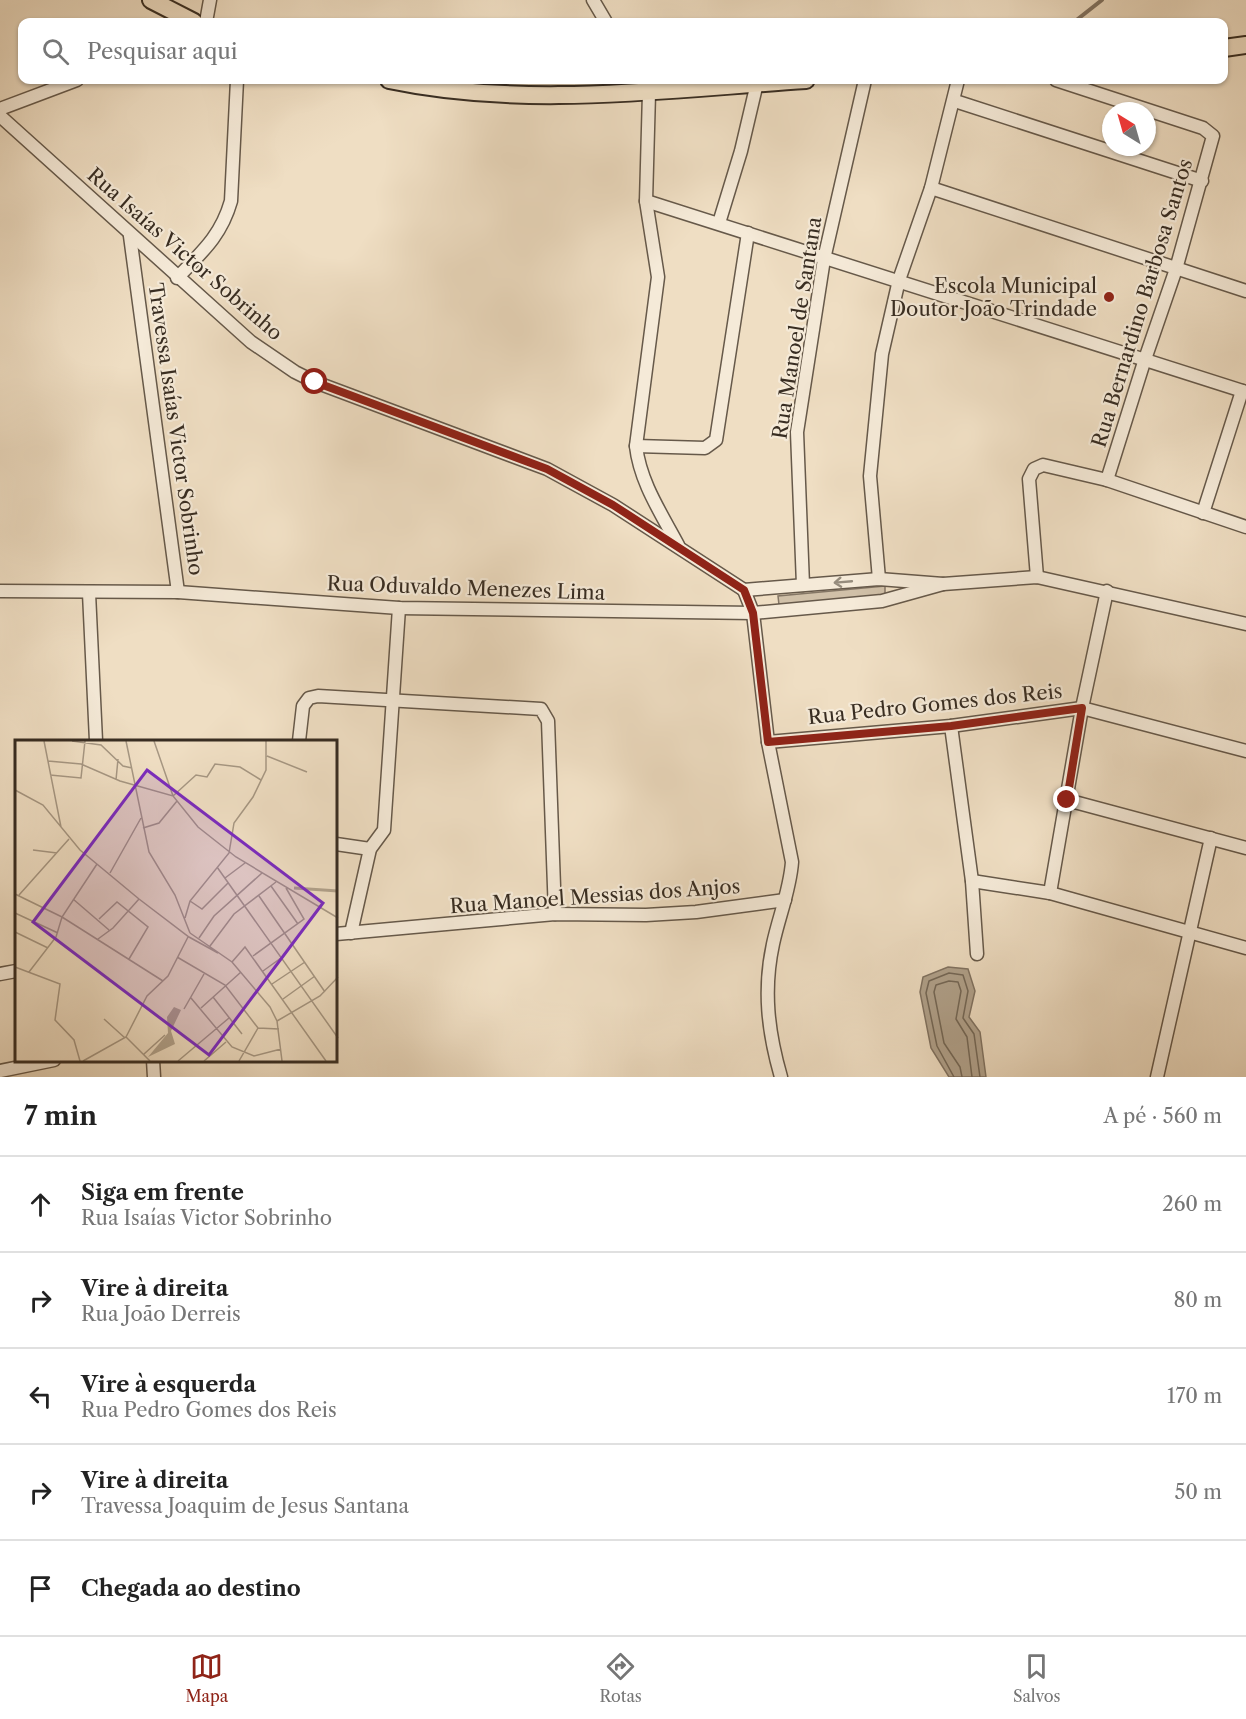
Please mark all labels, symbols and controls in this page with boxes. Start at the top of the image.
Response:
search box [18,18,1228,84]
icon: search [39,35,72,68]
text: Pesquisar aqui [87,38,237,65]
north arrow [1102,102,1156,156]
street label: Rua Bernardino Barbosa Santos [1087,156,1197,450]
street label: Rua Isaías Victor Sobrinho [82,163,288,345]
street label: Rua Manoel de Santana [768,215,827,441]
place label: Escola Municipal Doutor João Trindade [890,274,1097,321]
street label: Travessa Isaías Victor Sobrinho [144,281,208,577]
marker: Escola Municipal Doutor João Trindade [1102,290,1116,304]
route start [301,368,327,394]
street label: Rua Oduvaldo Menezes Lima [326,571,606,605]
one-way arrow [834,577,854,588]
street label: Rua Pedro Gomes dos Reis [807,679,1063,729]
inset map [15,740,338,1062]
route end [1053,786,1079,812]
street label: Rua Manoel Messias dos Anjos [449,874,741,918]
text: 7 min [24,1100,97,1132]
text: A pé · 560 m [1104,1104,1222,1128]
text: Siga em frente [81,1179,244,1206]
icon: ahead [24,1188,57,1221]
text: 260 m [1162,1192,1222,1216]
text: Rua Isaías Victor Sobrinho [81,1206,332,1230]
text: Vire à direita [81,1275,228,1302]
icon: right [24,1284,57,1317]
text: 80 m [1174,1288,1222,1312]
text: Rua João Derreis [81,1302,241,1326]
text: Vire à esquerda [81,1371,256,1398]
icon: left [24,1380,57,1413]
text: 170 m [1167,1384,1222,1408]
text: Rua Pedro Gomes dos Reis [81,1398,337,1422]
text: Vire à direita [81,1467,228,1494]
icon: right [24,1476,57,1509]
text: 50 m [1175,1480,1222,1504]
text: Travessa Joaquim de Jesus Santana [81,1494,409,1518]
icon: arrive [24,1572,57,1605]
text: Chegada ao destino [81,1575,301,1602]
tab: Mapa [186,1650,228,1706]
tab: Rotas [599,1650,642,1706]
tab: Salvos [1013,1650,1060,1706]

